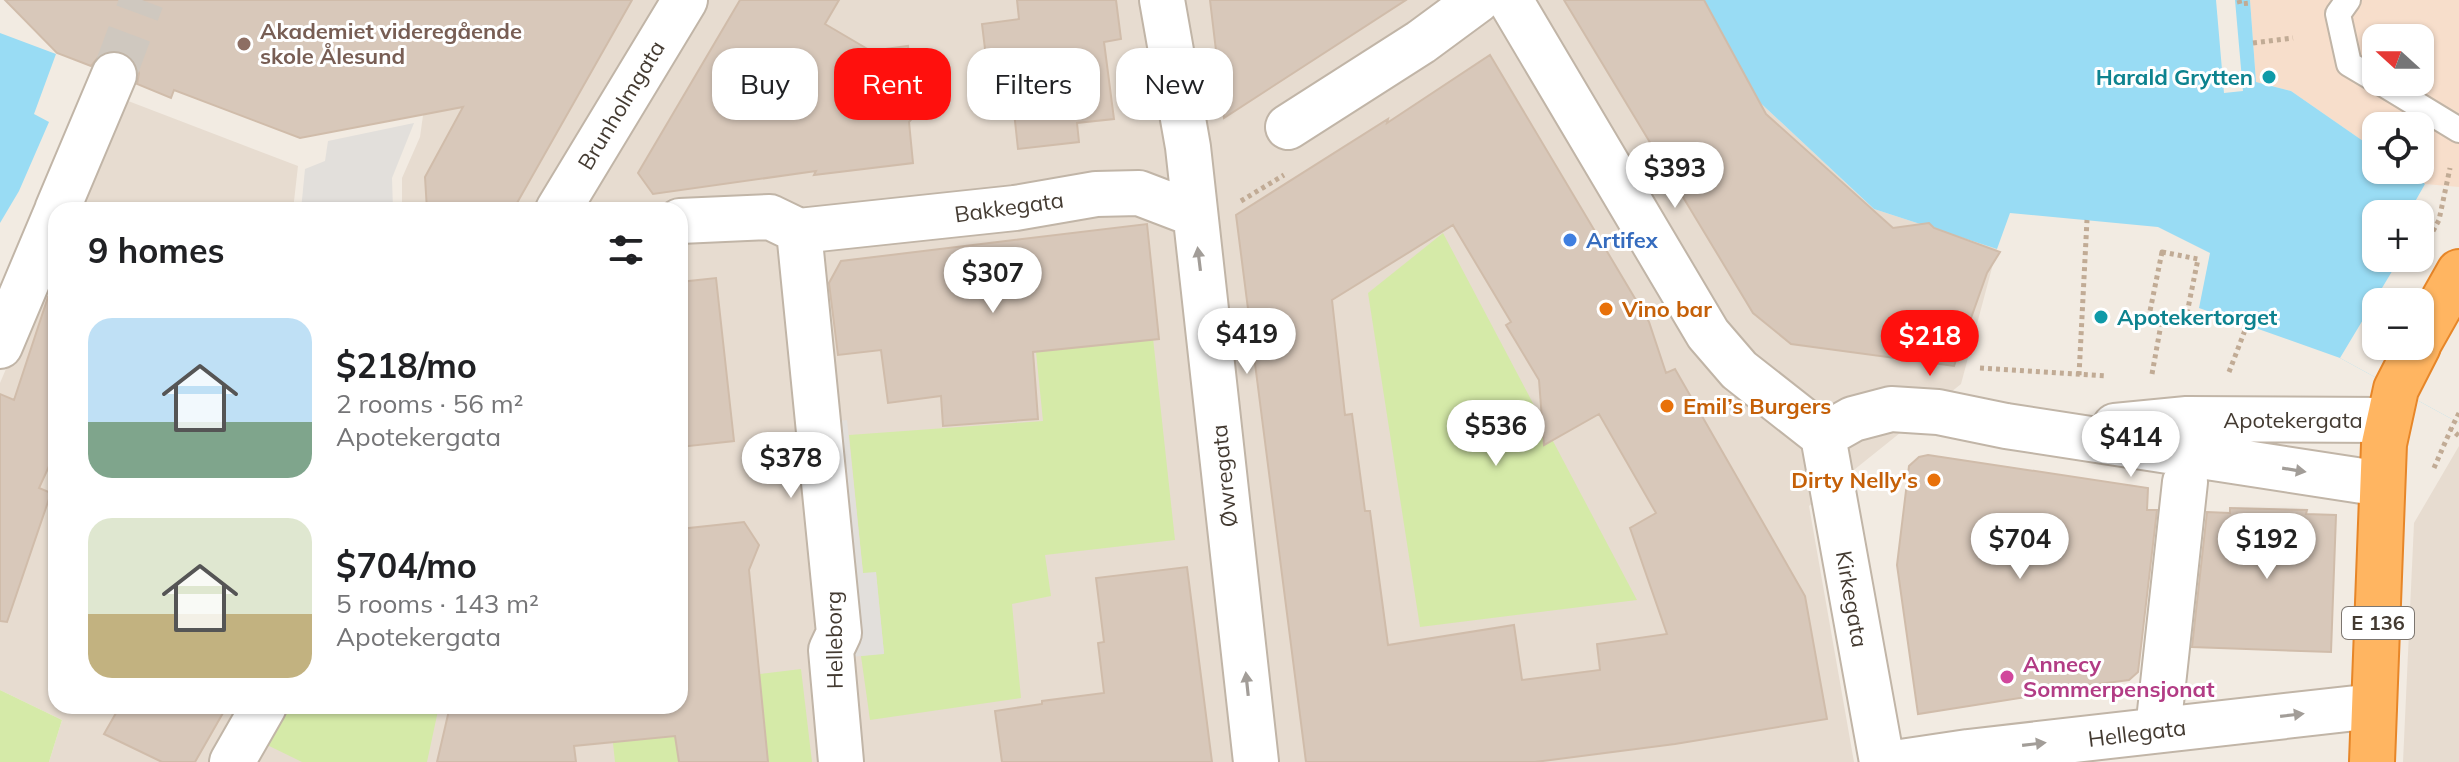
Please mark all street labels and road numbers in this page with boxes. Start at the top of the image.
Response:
street label: Brunholmgata [571,35,671,175]
street label: Bakkegata [953,185,1065,229]
street label: Apotekergata [2223,406,2363,434]
street label: Øwregata [1205,423,1243,529]
street label: Kirkegata [1830,549,1874,649]
street label: Helleborg [819,591,849,689]
road number: E 136 [2342,607,2414,639]
street label: Hellegata [2086,713,2188,753]

